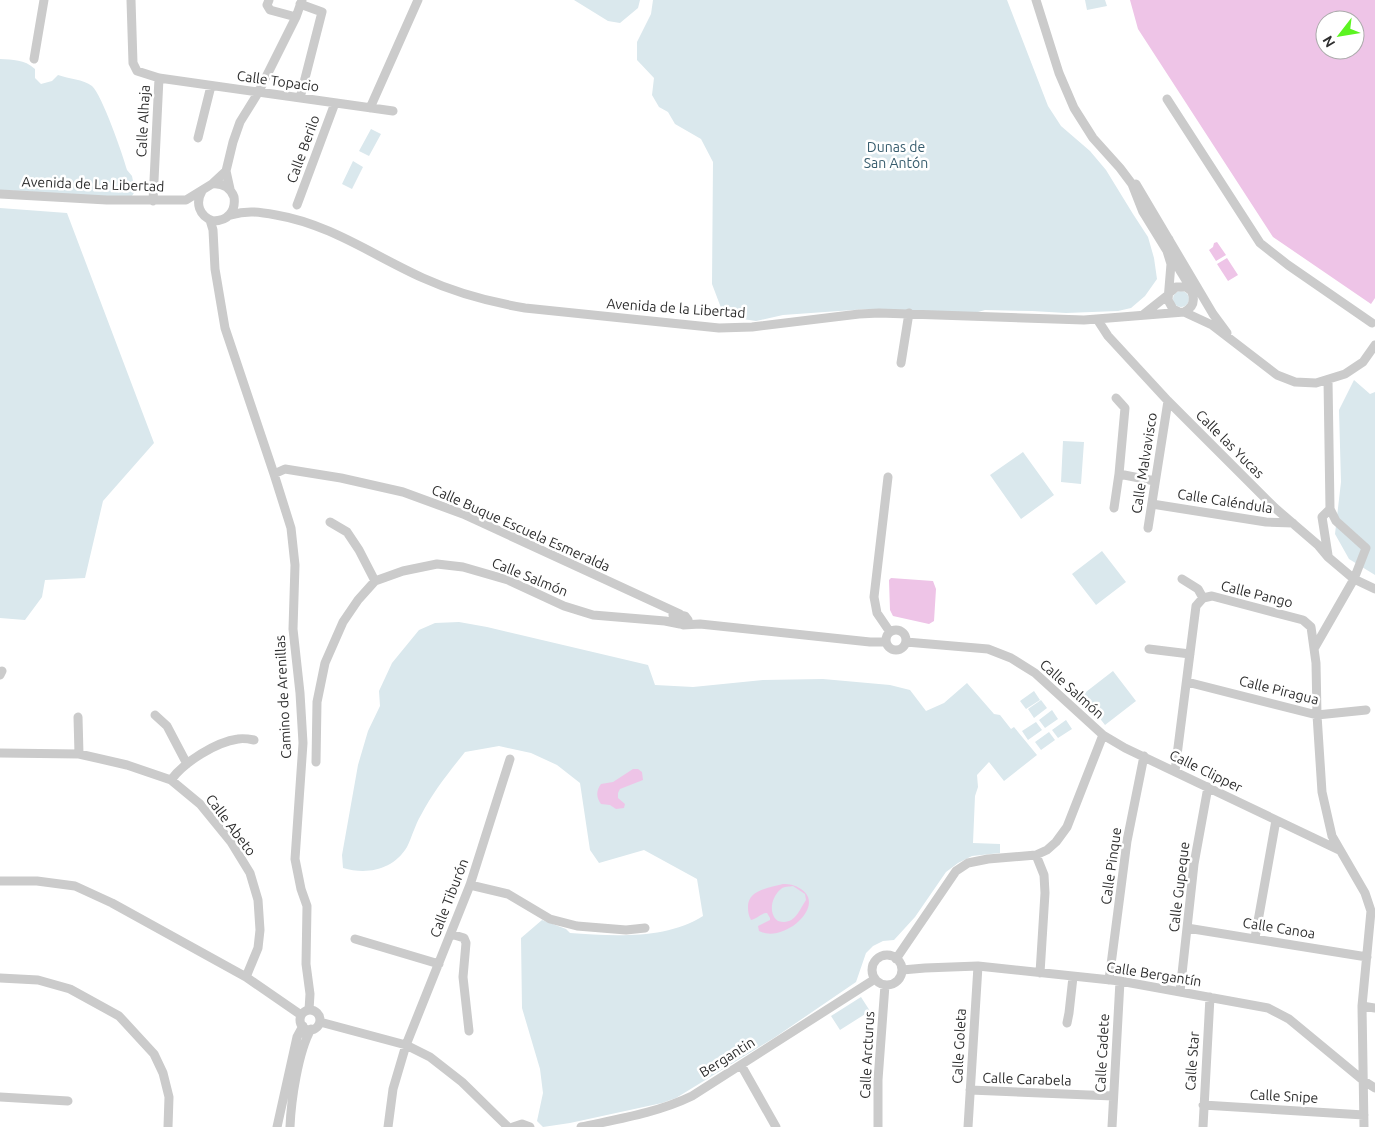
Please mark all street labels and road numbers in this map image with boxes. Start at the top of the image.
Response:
street label: Calle Topacio [236,67,320,95]
street label: Calle Alhaja [133,84,153,158]
street label: Calle Berilo [283,113,323,185]
street label: Avenida de La Libertad [21,174,165,194]
street label: Avenida de la Libertad [606,295,746,321]
street label: Calle las Yucas [1193,407,1267,481]
street label: Calle Malvavisco [1128,411,1160,515]
street label: Calle Buque Escuela Esmeralda [429,481,613,575]
street label: Calle Caléndula [1176,486,1274,516]
street label: Calle Salmón [490,554,570,600]
street label: Calle Pango [1219,577,1295,611]
street label: Camino de Arenillas [272,635,294,759]
street label: Calle Salmón [1037,656,1107,722]
street label: Calle Piragua [1237,672,1321,708]
street label: Calle Clipper [1167,746,1246,796]
street label: Calle Abeto [203,791,259,859]
street label: Calle Pinque [1098,826,1124,906]
street label: Calle Gupeque [1166,841,1192,933]
street label: Calle Tiburón [427,856,471,940]
street label: Calle Canoa [1242,914,1316,942]
street label: Calle Bergantín [1105,959,1203,989]
street label: Calle Goleta [949,1008,969,1084]
street label: Calle Arcturus [857,1011,877,1099]
street label: Calle Cadete [1092,1013,1112,1093]
street label: Calle Star [1182,1030,1202,1091]
street label: Bergantin [696,1034,758,1080]
street label: Calle Carabela [982,1069,1072,1089]
street label: Calle Snipe [1249,1086,1319,1106]

